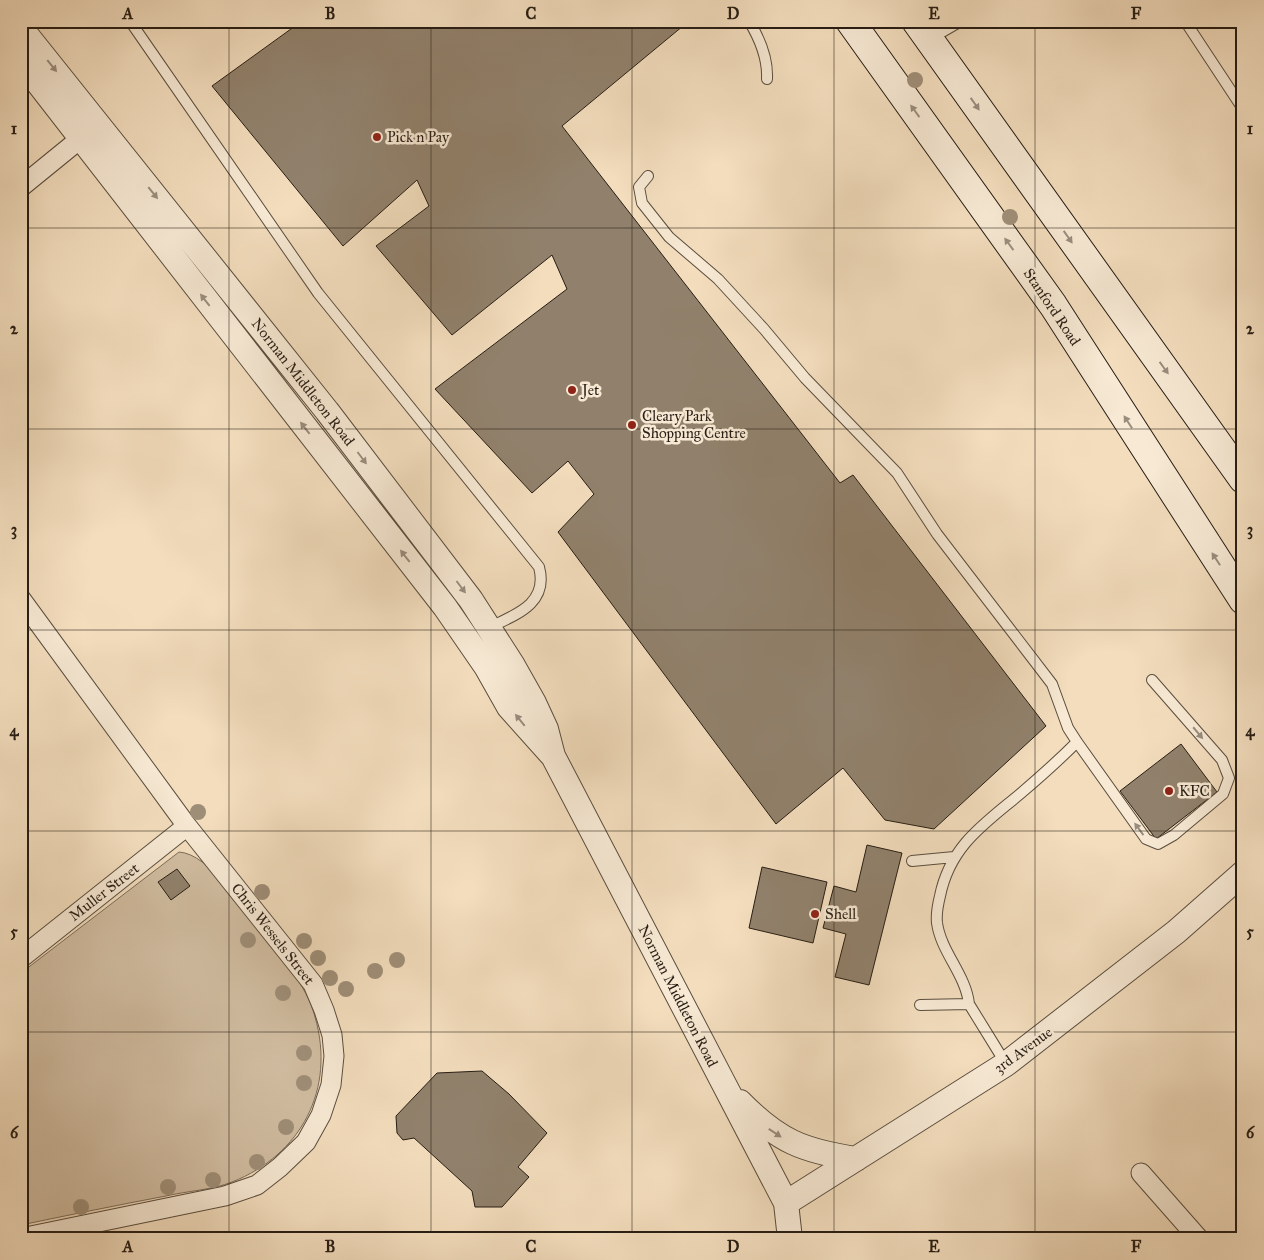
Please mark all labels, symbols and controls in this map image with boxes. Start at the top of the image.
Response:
text: A [122,4,134,23]
text: B [325,4,335,23]
text: C [526,4,537,23]
text: D [727,4,740,23]
text: E [928,4,940,23]
text: F [1131,4,1142,23]
one-way arrow [46,59,57,72]
one-way arrow [969,97,980,110]
one-way arrow [910,104,920,118]
text: 1 [11,119,18,138]
text: 1 [1247,119,1254,138]
place label: Pick n Pay [387,128,450,146]
marker: Pick n Pay [371,131,383,143]
one-way arrow [148,186,158,200]
one-way arrow [1063,230,1073,243]
one-way arrow [1004,237,1014,250]
street label: Stanford Road [1020,265,1085,349]
one-way arrow [200,294,211,307]
street label: Norman Middleton Road [248,315,359,450]
text: 2 [10,319,19,338]
text: 2 [1246,319,1255,338]
one-way arrow [1158,361,1169,374]
place label: Jet [580,381,600,400]
marker: Jet [566,384,578,396]
place label: Cleary Park Shopping Centre [642,407,746,442]
one-way arrow [1124,416,1133,429]
marker: Cleary Park Shopping Centre [626,419,638,431]
one-way arrow [300,422,311,435]
one-way arrow [357,451,368,464]
text: 3 [11,520,17,540]
text: 3 [1247,520,1253,540]
one-way arrow [400,550,411,563]
one-way arrow [1212,552,1221,566]
one-way arrow [455,580,466,593]
one-way arrow [515,714,526,727]
text: 4 [10,721,20,741]
text: 4 [1246,721,1256,741]
one-way arrow [1193,726,1204,739]
place label: KFC [1179,782,1210,800]
marker: KFC [1163,785,1175,797]
one-way arrow [1134,822,1144,836]
street label: Muller Street [65,859,143,925]
street label: Chris Wessels Street [228,880,319,989]
place label: Shell [825,905,857,923]
marker: Shell [809,908,821,920]
text: 5 [10,922,18,941]
street label: Norman Middleton Road [634,922,722,1070]
text: 5 [1246,922,1254,941]
street label: 3rd Avenue [990,1023,1056,1077]
text: 6 [10,1123,19,1142]
text: 6 [1246,1123,1255,1142]
one-way arrow [769,1128,782,1138]
text: A [122,1237,134,1256]
text: B [325,1237,335,1256]
text: C [526,1237,537,1256]
text: D [727,1237,740,1256]
text: E [928,1237,940,1256]
text: F [1131,1237,1142,1256]

